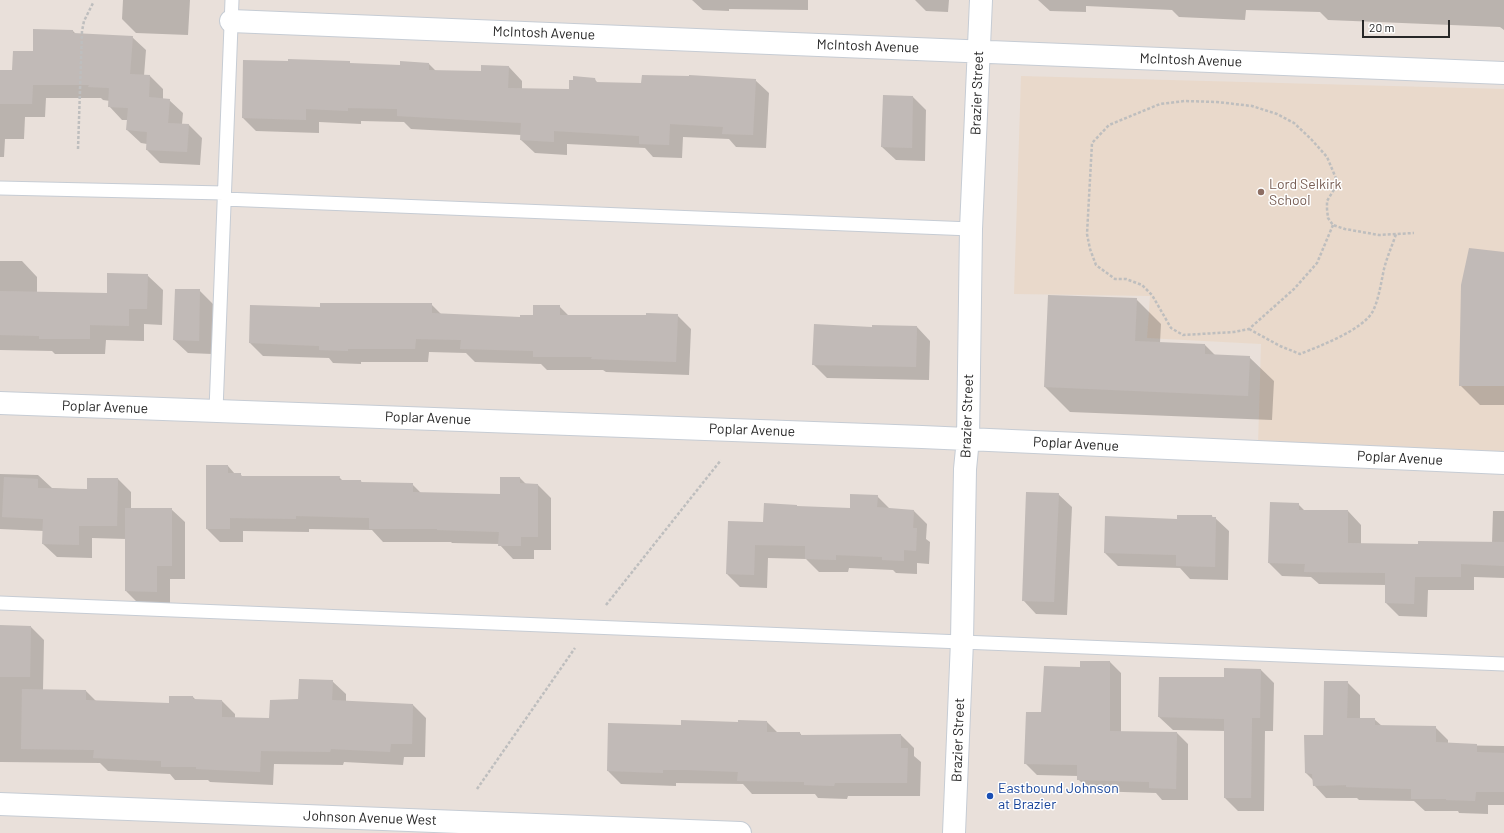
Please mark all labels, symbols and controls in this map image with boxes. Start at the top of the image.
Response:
scale bar [1364,12,1452,38]
text: 20 m [1369,20,1395,34]
street label: McIntosh Avenue [492,23,596,43]
street label: McIntosh Avenue [816,36,920,56]
street label: McIntosh Avenue [1139,50,1243,70]
street label: Brazier Street [967,51,987,135]
place label: Lord Selkirk School [1269,176,1342,208]
marker: Lord Selkirk School [1256,187,1266,197]
street label: Brazier Street [957,374,977,458]
street label: Poplar Avenue [62,397,148,417]
street label: Poplar Avenue [385,408,471,428]
street label: Poplar Avenue [709,420,795,440]
street label: Poplar Avenue [1033,433,1119,455]
street label: Poplar Avenue [1357,447,1443,469]
street label: Brazier Street [948,698,968,782]
place label: Eastbound Johnson at Brazier [998,780,1119,812]
marker: Eastbound Johnson at Brazier [985,791,995,801]
street label: Johnson Avenue West [303,807,437,829]

